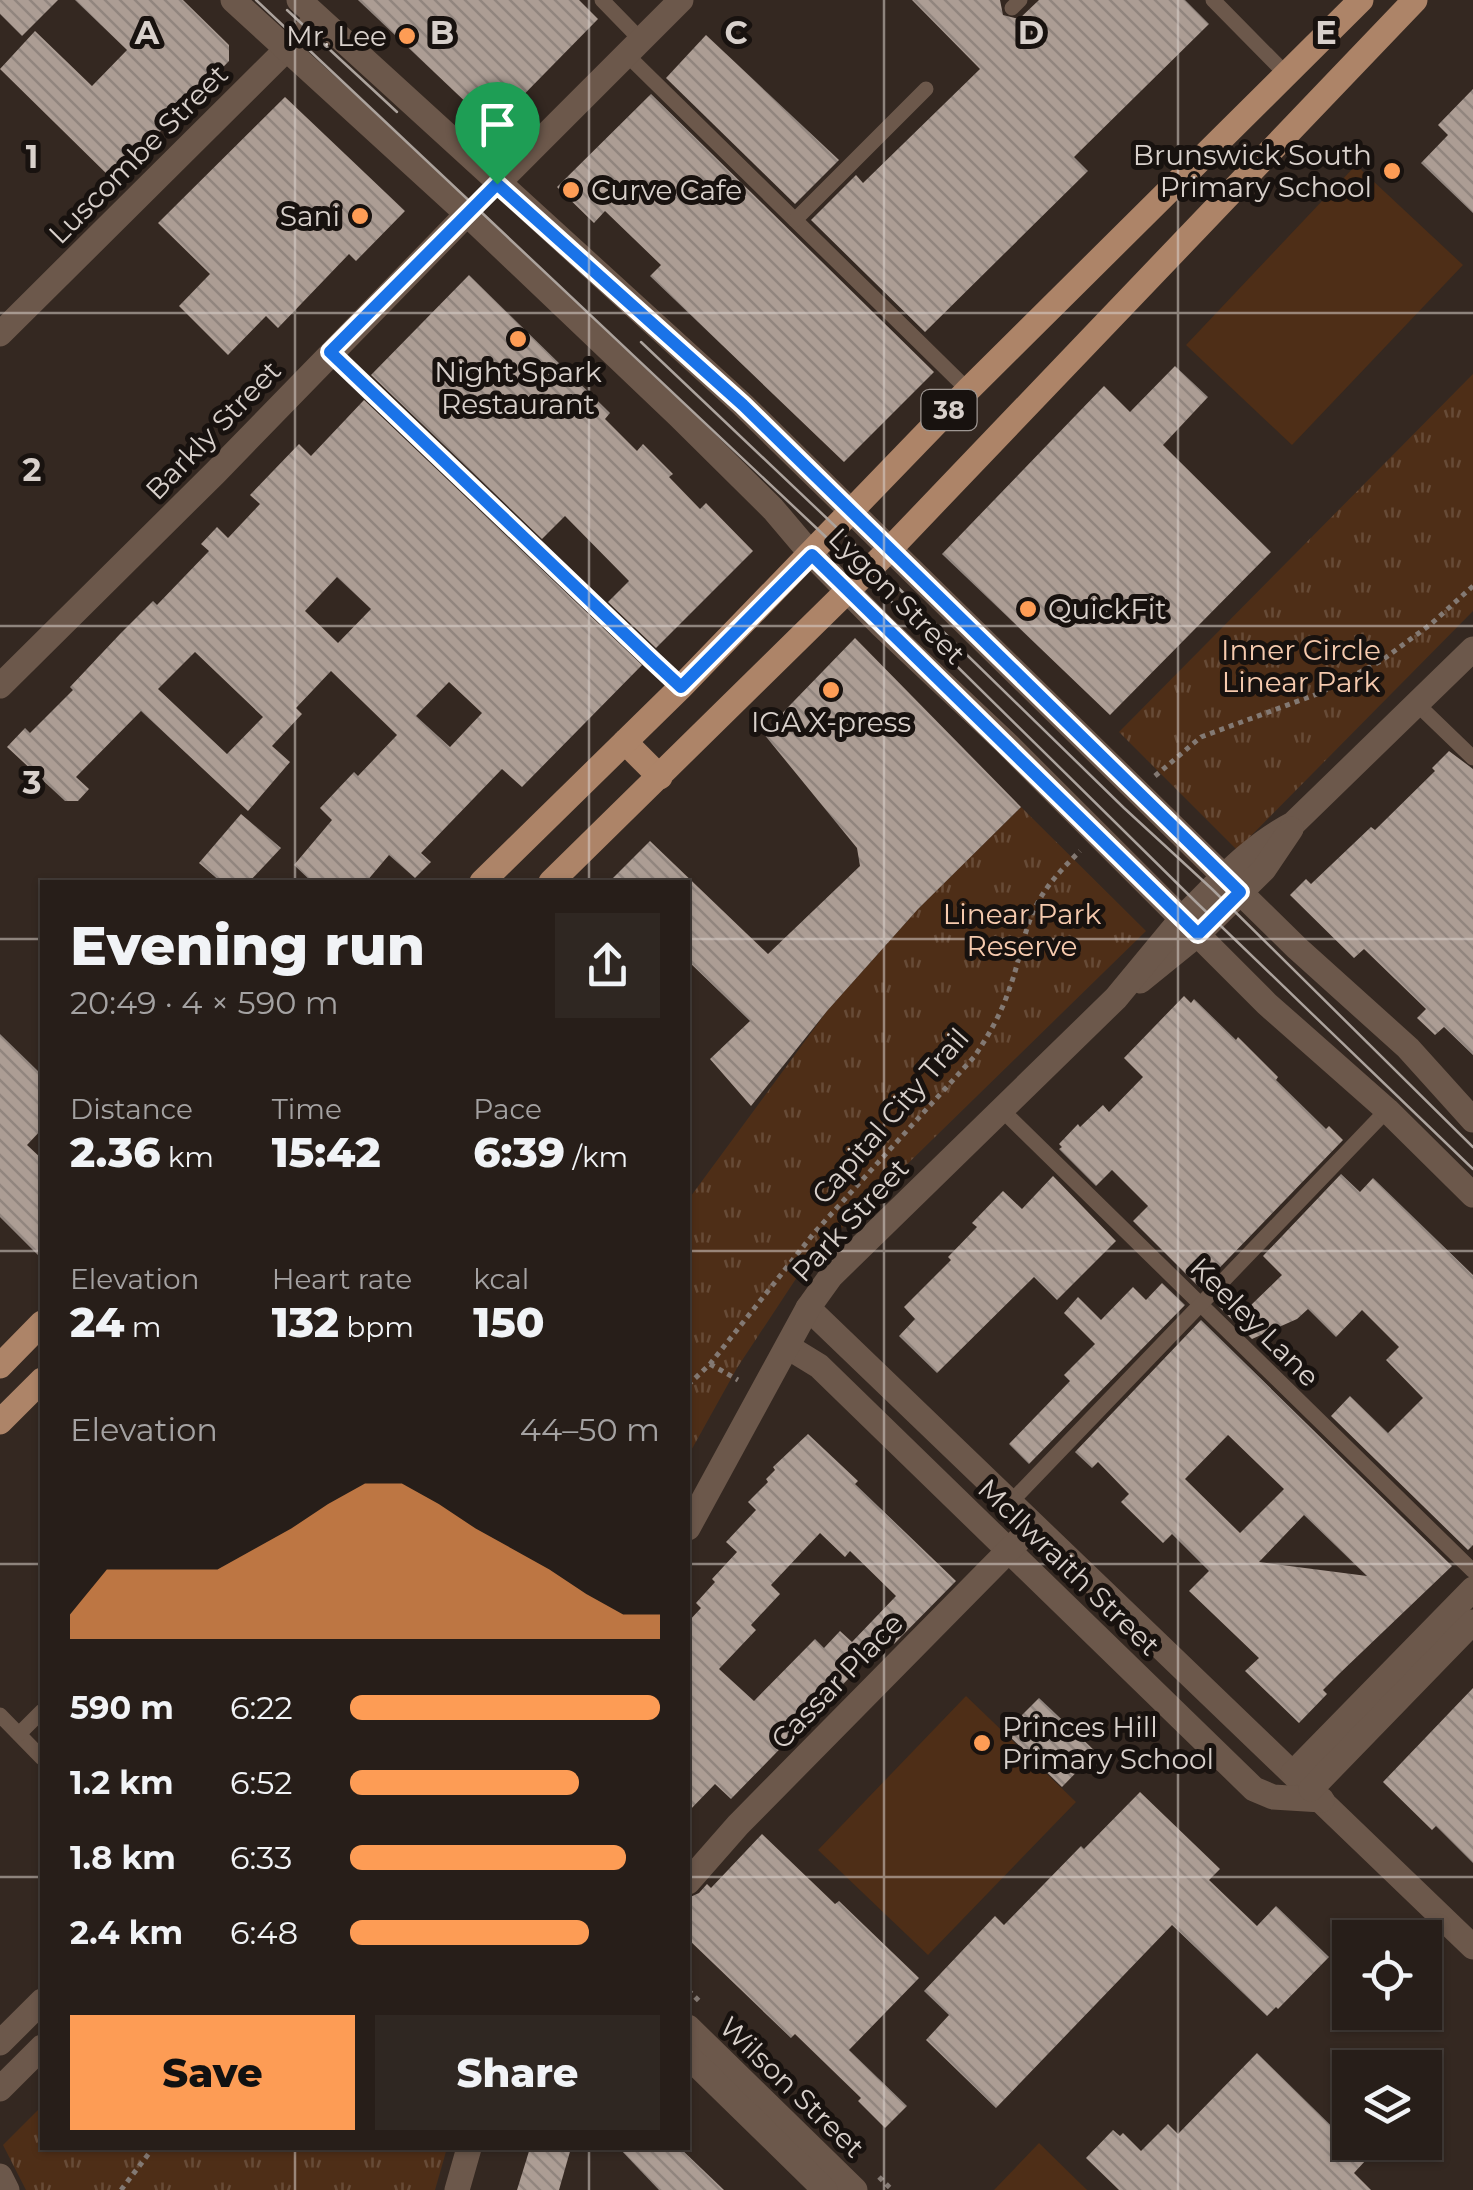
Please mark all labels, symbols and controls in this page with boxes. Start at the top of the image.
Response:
text: A [134,13,160,52]
text: B [430,13,454,52]
text: C [724,13,748,52]
text: D [1018,13,1044,52]
text: E [1315,13,1337,52]
place label: Mr. Lee [286,19,387,53]
marker: Mr. Lee [396,25,418,47]
street label: Luscombe Street [41,57,235,251]
pin [455,82,540,185]
icon: arrive [470,97,525,152]
text: 1 [26,137,38,176]
place label: Brunswick South Primary School [1133,138,1372,204]
marker: Brunswick South Primary School [1381,160,1403,182]
place label: Curve Cafe [591,173,742,207]
marker: Curve Cafe [560,179,582,201]
place label: Sani [280,199,340,233]
marker: Sani [349,205,371,227]
marker: Night Spark Restaurant [507,328,529,350]
street label: Barkly Street [138,353,288,507]
place label: Night Spark Restaurant [434,355,602,421]
road number: 38 [922,390,976,430]
text: 2 [23,450,41,489]
street label: Lygon Street [822,521,972,671]
place label: QuickFit [1048,592,1167,626]
marker: QuickFit [1017,598,1039,620]
park label: Inner Circle Linear Park [1221,633,1381,699]
marker: IGA X-press [820,679,842,701]
place label: IGA X-press [751,705,911,739]
text: 3 [22,763,41,802]
park label: Linear Park Reserve [943,897,1101,963]
text: Evening run [70,912,425,979]
button: share [555,913,660,1018]
text: 20:49 · 4 × 590 m [70,983,339,1022]
street label: Capital City Trail [804,1021,976,1211]
text: Distance [70,1092,193,1126]
text: Time [272,1092,342,1126]
text: Pace [473,1092,542,1126]
text: 2.36 [70,1126,160,1178]
text: 15:42 [272,1126,381,1178]
text: 6:39 [473,1126,565,1178]
text: km [160,1140,214,1174]
text: /km [565,1140,628,1174]
street label: Park Street [784,1151,916,1289]
street label: Keeley Lane [1183,1250,1327,1394]
text: Elevation [70,1262,199,1296]
text: Heart rate [272,1262,412,1296]
text: kcal [473,1262,529,1296]
text: 24 [70,1296,124,1348]
text: 132 [272,1296,339,1348]
text: 150 [473,1296,545,1348]
text: m [124,1310,161,1344]
text: bpm [339,1310,414,1344]
text: Elevation [70,1410,218,1449]
text: 44–50 m [520,1410,660,1449]
street label: McIlwraith Street [971,1472,1167,1662]
street label: Cassar Place [764,1606,910,1756]
text: 590 m [70,1688,174,1727]
text: 6:22 [230,1688,293,1727]
place label: Princes Hill Primary School [1002,1710,1214,1776]
marker: Princes Hill Primary School [971,1732,993,1754]
text: 1.2 km [70,1763,174,1802]
text: 6:52 [230,1763,292,1802]
text: 1.8 km [70,1838,176,1877]
text: 6:33 [230,1838,292,1877]
text: 2.4 km [70,1913,183,1952]
text: 6:48 [230,1913,298,1952]
map controls [1332,1920,1442,2160]
button: locate [1332,1920,1442,2030]
street label: Wilson Street [713,2010,871,2164]
button: Save [70,2015,355,2130]
button: Share [375,2015,660,2130]
button: layers [1332,2050,1442,2160]

